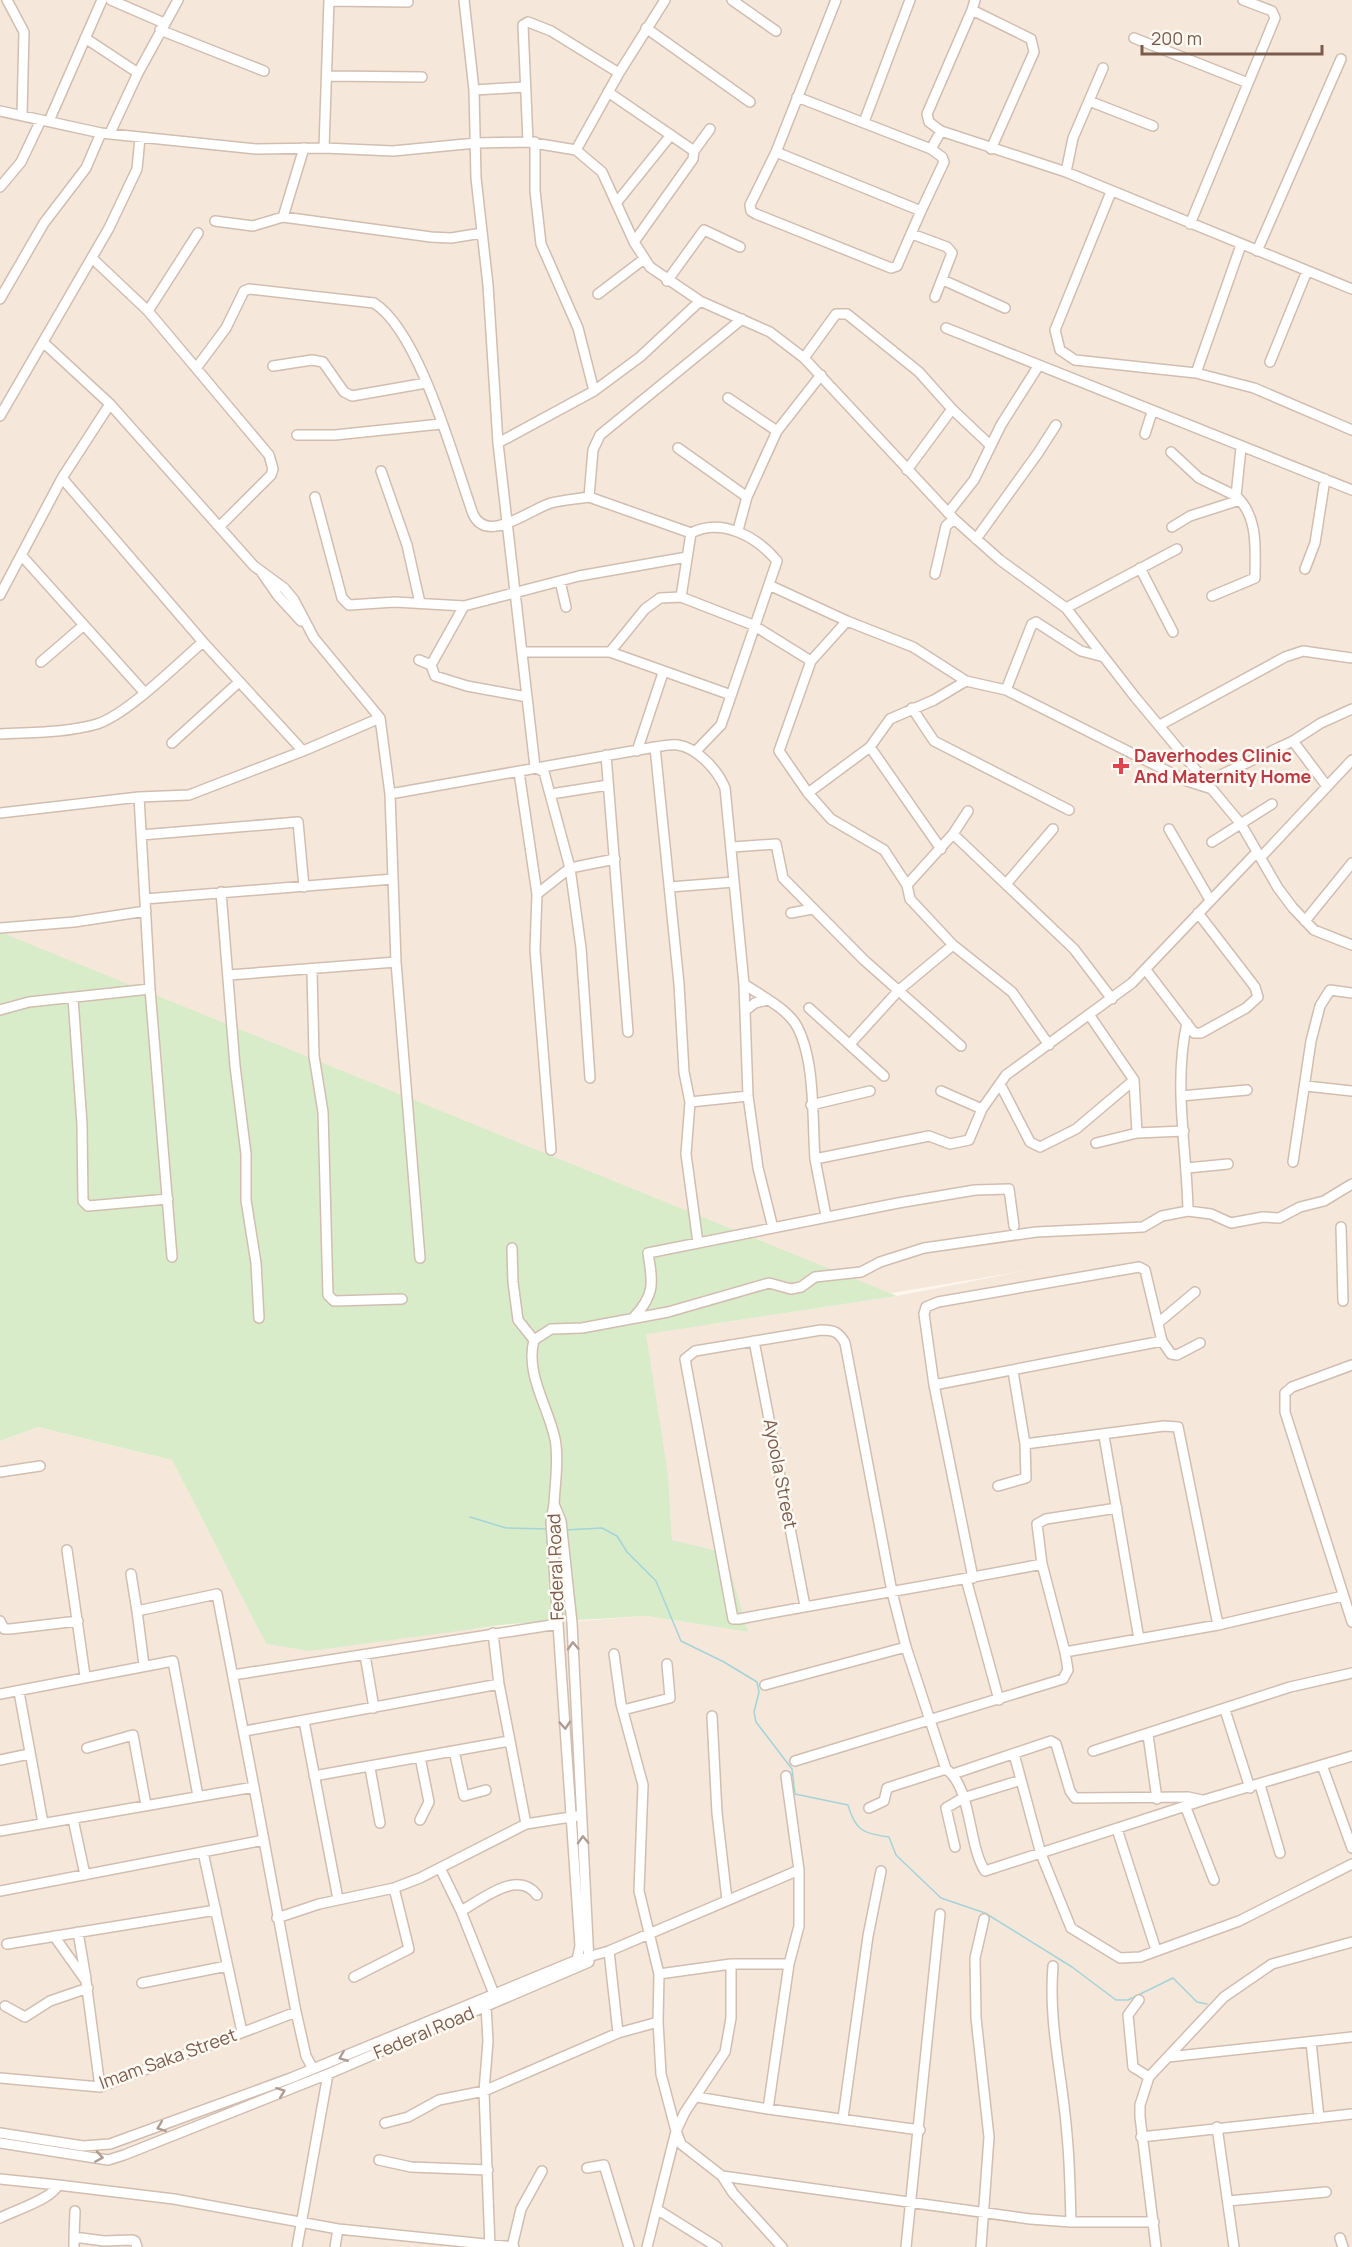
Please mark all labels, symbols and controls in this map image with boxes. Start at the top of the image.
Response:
scale bar [1142,18,1322,56]
text: 200 m [1151,26,1202,50]
place label: Daverhodes Clinic And Maternity Home [1134,743,1312,788]
marker: Daverhodes Clinic And Maternity Home [1112,757,1130,775]
street label: Ayoola Street [759,1417,803,1531]
street label: Federal Road [541,1513,569,1621]
one-way arrow [567,1641,580,1650]
one-way arrow [558,1721,571,1730]
one-way arrow [577,1836,589,1845]
street label: Federal Road [370,2000,478,2064]
street label: Imam Saka Street [96,2022,240,2094]
one-way arrow [338,2050,349,2062]
one-way arrow [275,2087,286,2099]
one-way arrow [157,2120,168,2132]
one-way arrow [95,2151,104,2163]

